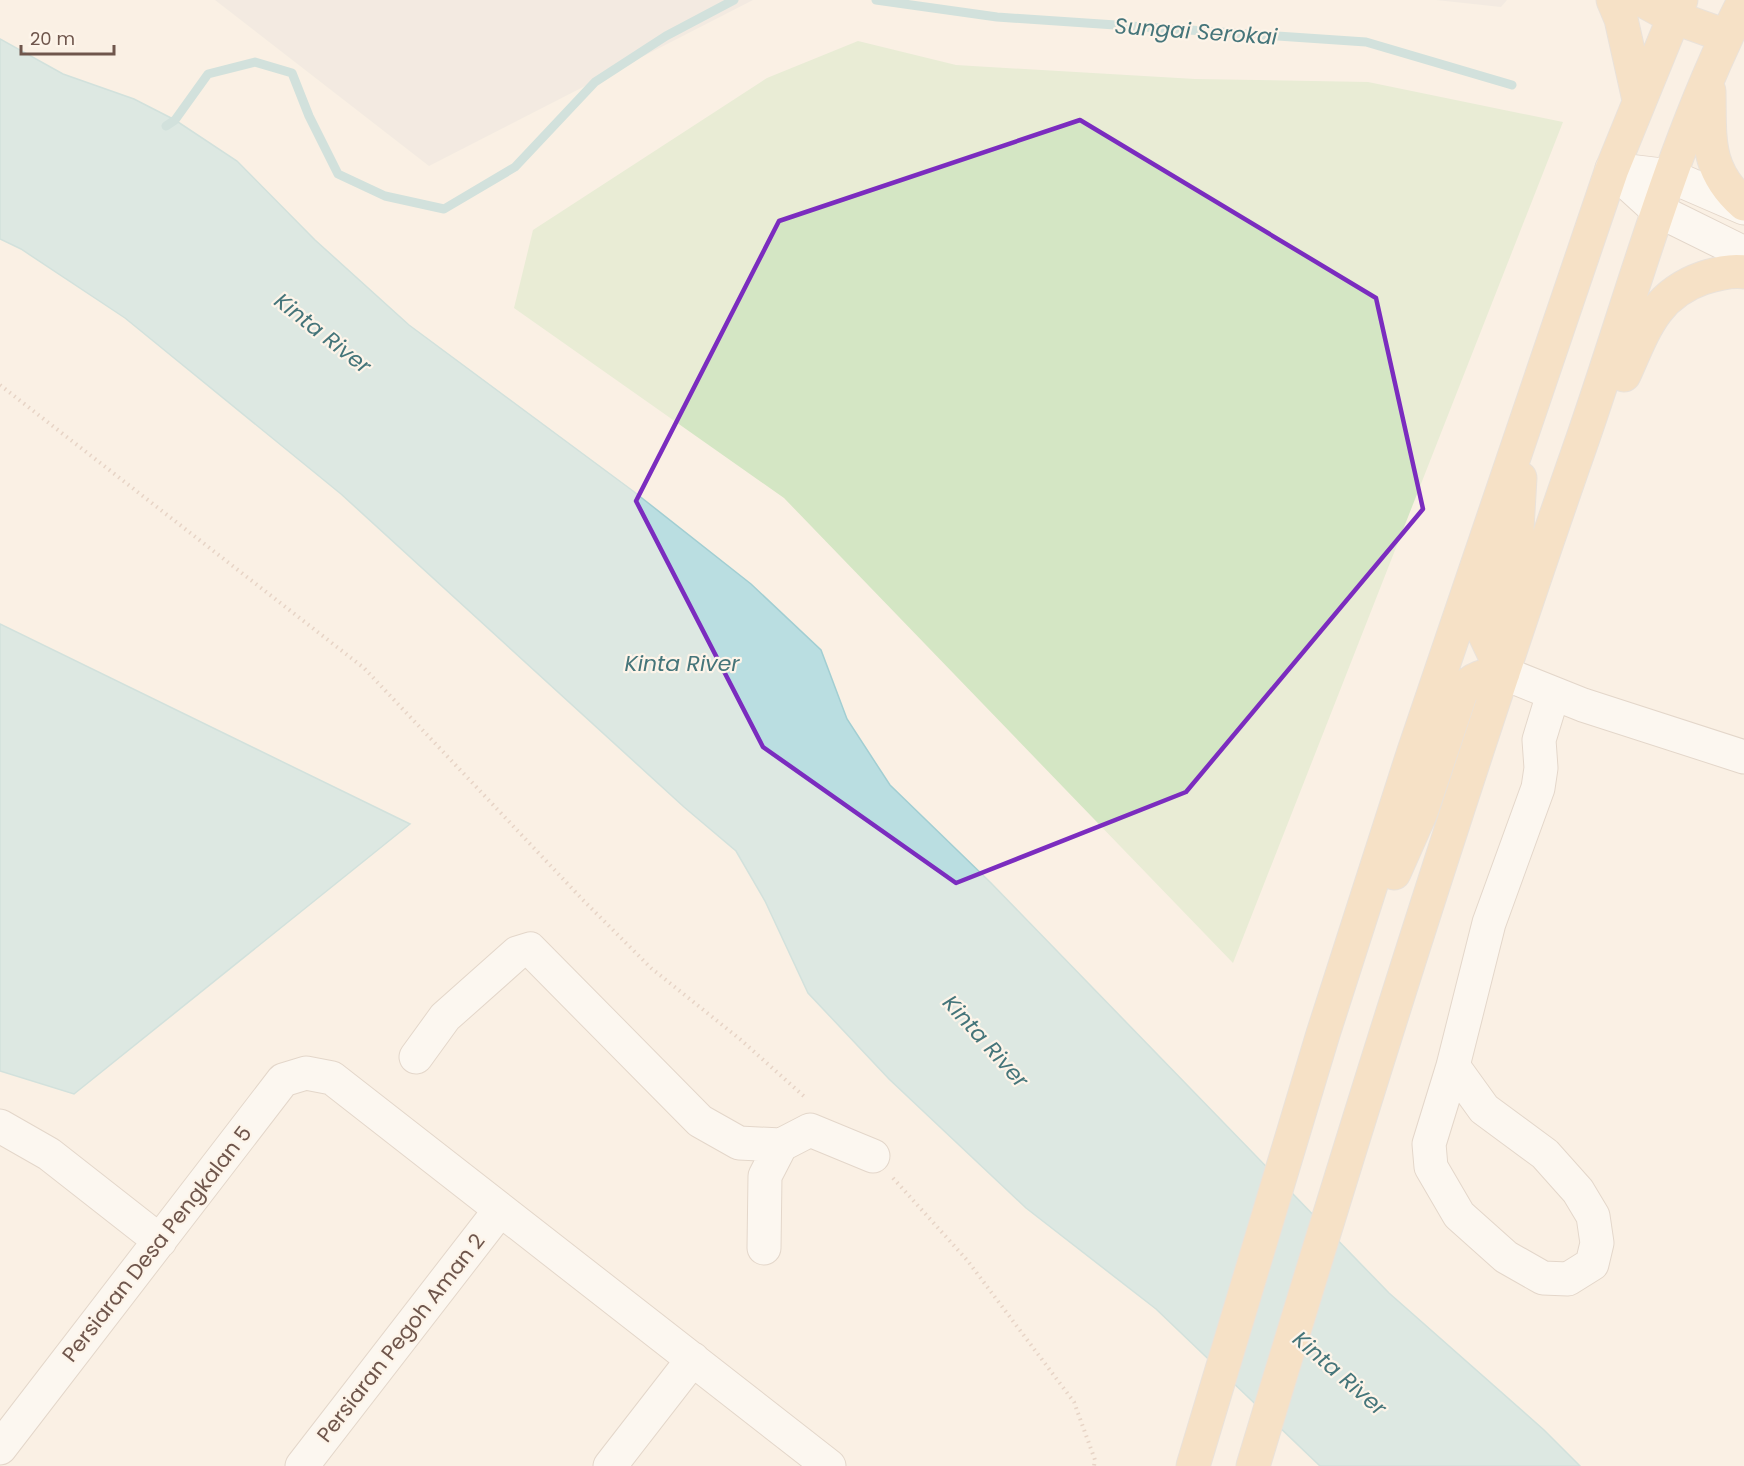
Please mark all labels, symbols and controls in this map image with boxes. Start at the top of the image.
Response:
water label: Sungai Serokai [1114,10,1279,53]
scale bar [21,18,114,56]
text: 20 m [30,26,75,51]
water label: Kinta River [268,286,378,382]
water label: Kinta River [624,648,740,679]
water label: Kinta River [936,988,1036,1095]
street label: Persiaran Desa Pengkalan 5 [55,1120,258,1368]
street label: Persiaran Pegoh Aman 2 [310,1227,491,1448]
water label: Kinta River [1286,1324,1394,1423]

